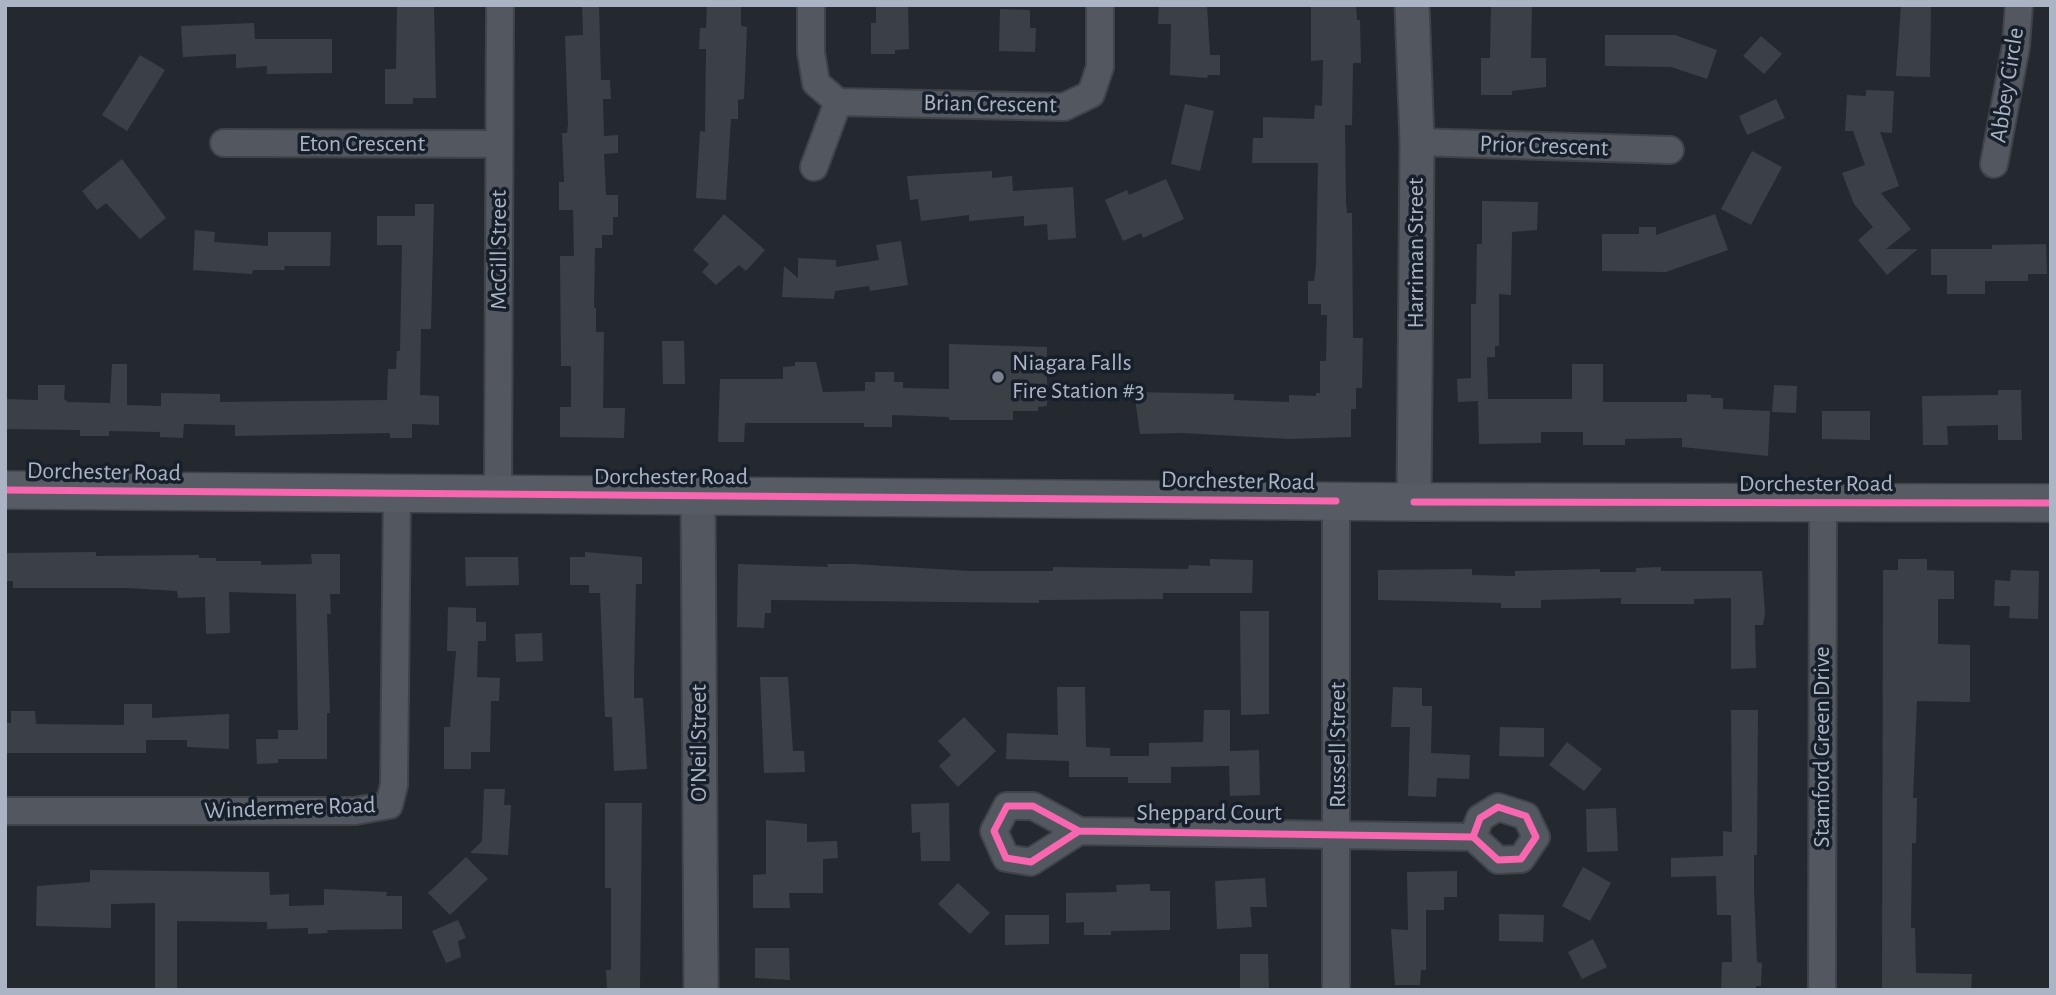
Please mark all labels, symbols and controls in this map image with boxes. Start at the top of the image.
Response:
street label: Abbey Circle [1984,25,2030,145]
street label: Brian Crescent [923,88,1057,120]
street label: Prior Crescent [1479,129,1609,163]
street label: Eton Crescent [299,130,425,158]
street label: Harriman Street [1402,178,1430,328]
street label: McGill Street [485,190,513,310]
place label: Niagara Falls Fire Station #3 [1012,349,1145,405]
marker: Niagara Falls Fire Station #3 [990,369,1006,385]
street label: Dorchester Road [27,456,181,488]
street label: Dorchester Road [594,463,748,491]
street label: Dorchester Road [1161,465,1315,497]
street label: Dorchester Road [1739,470,1893,498]
street label: Stamford Green Drive [1808,646,1836,848]
street label: Russell Street [1324,682,1352,808]
street label: O'Neil Street [685,684,713,802]
street label: Windermere Road [204,791,376,825]
street label: Sheppard Court [1136,799,1282,827]

